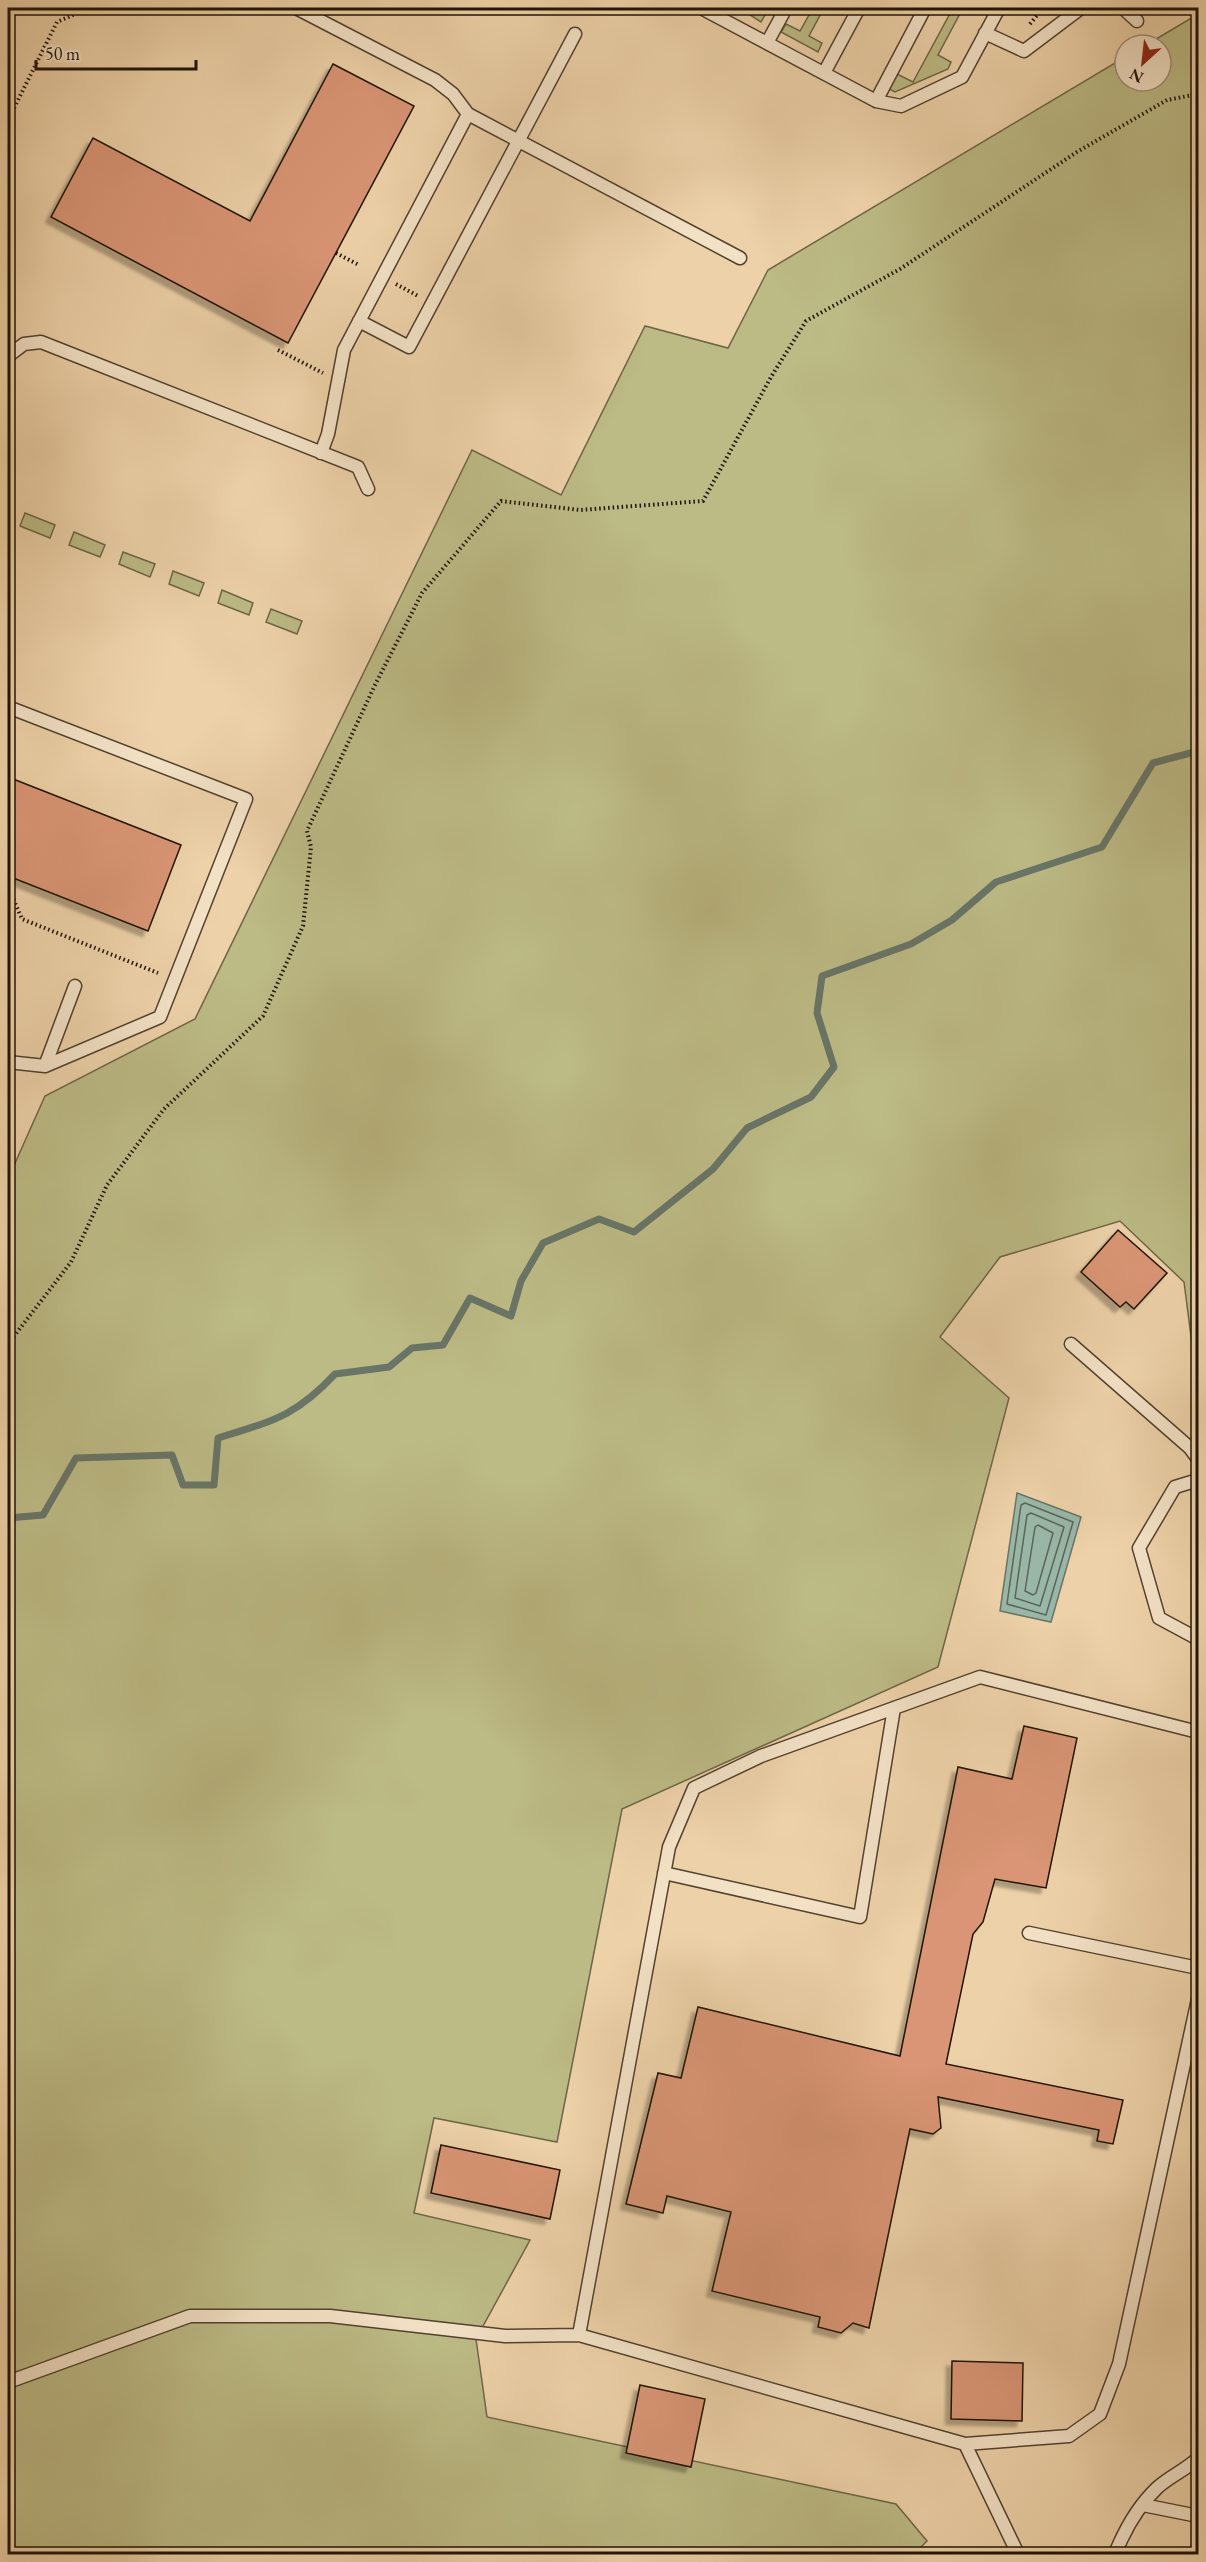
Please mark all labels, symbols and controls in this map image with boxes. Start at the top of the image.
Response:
scale bar [36,33,196,71]
north arrow [1113,33,1173,93]
text: 50 m [45,42,80,65]
text: N [1126,64,1147,88]

